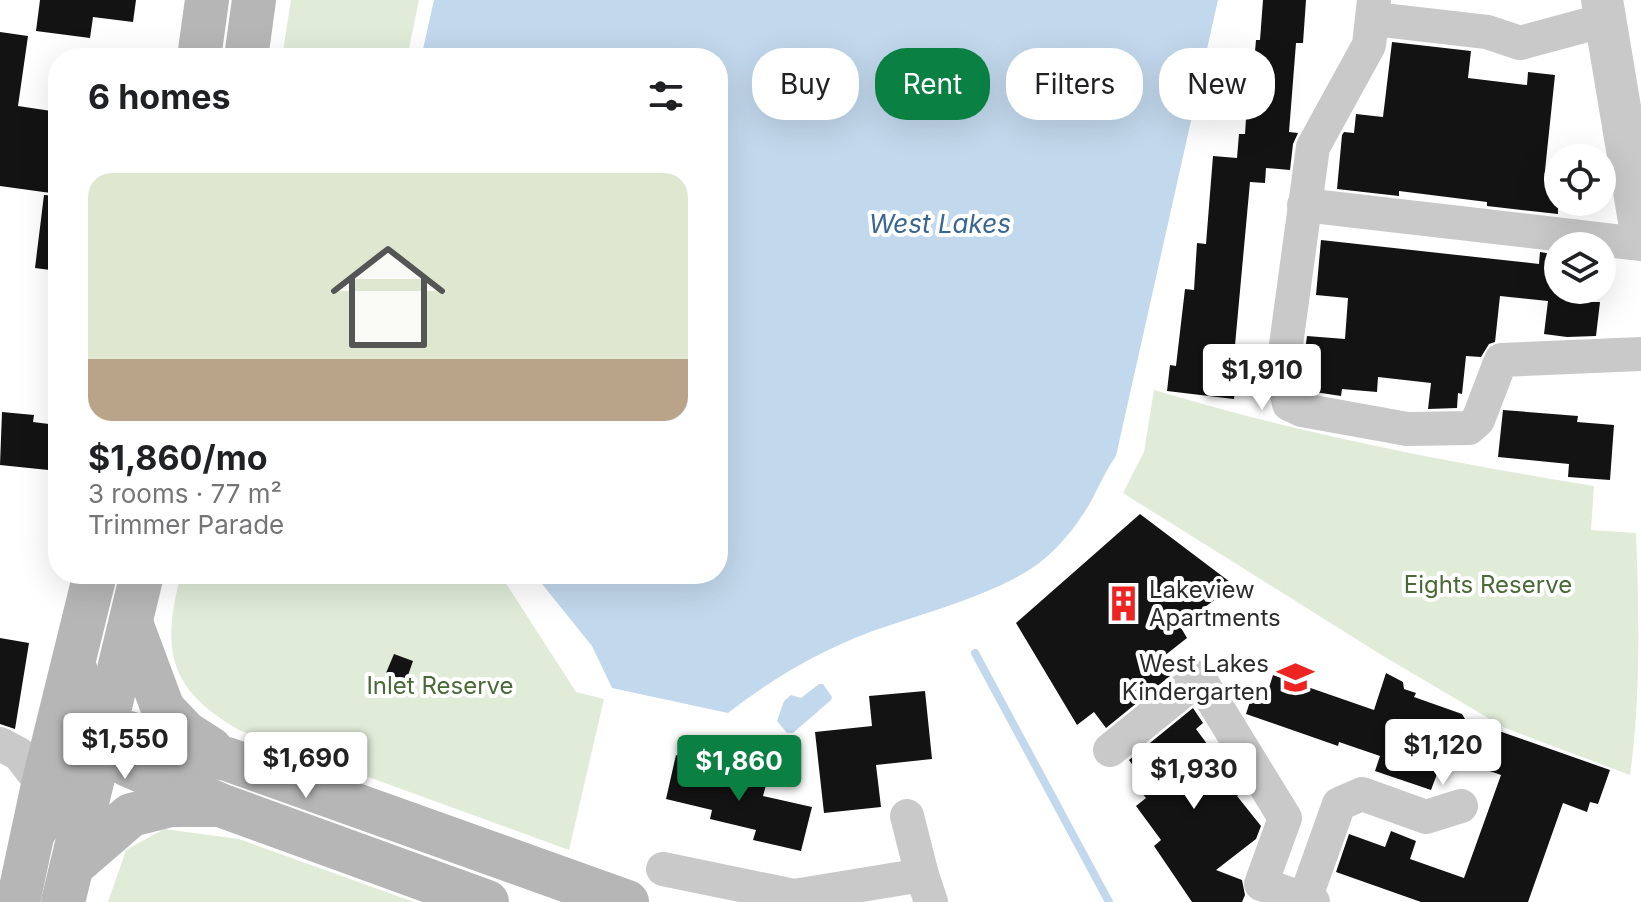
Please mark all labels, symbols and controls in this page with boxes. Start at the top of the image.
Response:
chip: Buy [752,48,859,120]
chip: Rent [875,48,990,120]
chip: Filters [1006,48,1143,120]
chip: New [1159,48,1275,120]
icon: filters [644,74,688,118]
text: 6 homes [88,76,230,117]
map controls [1544,144,1616,304]
button: locate [1544,144,1616,216]
water label: West Lakes [869,208,1011,239]
icon: home [316,225,460,369]
button: layers [1544,232,1616,304]
pin: $1,910 [1197,344,1327,412]
text: $1,910 [1221,354,1303,385]
text: $1,860/mo [88,437,268,478]
text: 3 rooms · 77 m² [88,478,282,509]
text: Trimmer Parade [88,509,284,540]
park label: Eights Reserve [1404,570,1572,599]
place label: Lakeview Apartments [1149,575,1281,632]
building icon: Lakeview Apartments [1104,585,1142,623]
place label: West Lakes Kindergarten [1122,649,1269,706]
school or university icon: West Lakes Kindergarten [1276,659,1314,697]
park label: Inlet Reserve [366,671,514,700]
pin: $1,550 [60,713,190,781]
pin: $1,120 [1378,719,1508,787]
text: $1,550 [81,723,169,754]
text: $1,120 [1403,729,1483,760]
pin: $1,690 [241,732,371,800]
pin: $1,860 [674,735,804,803]
text: $1,690 [262,742,350,773]
pin: $1,930 [1129,743,1259,811]
text: $1,860 [695,745,783,776]
text: $1,930 [1150,753,1238,784]

